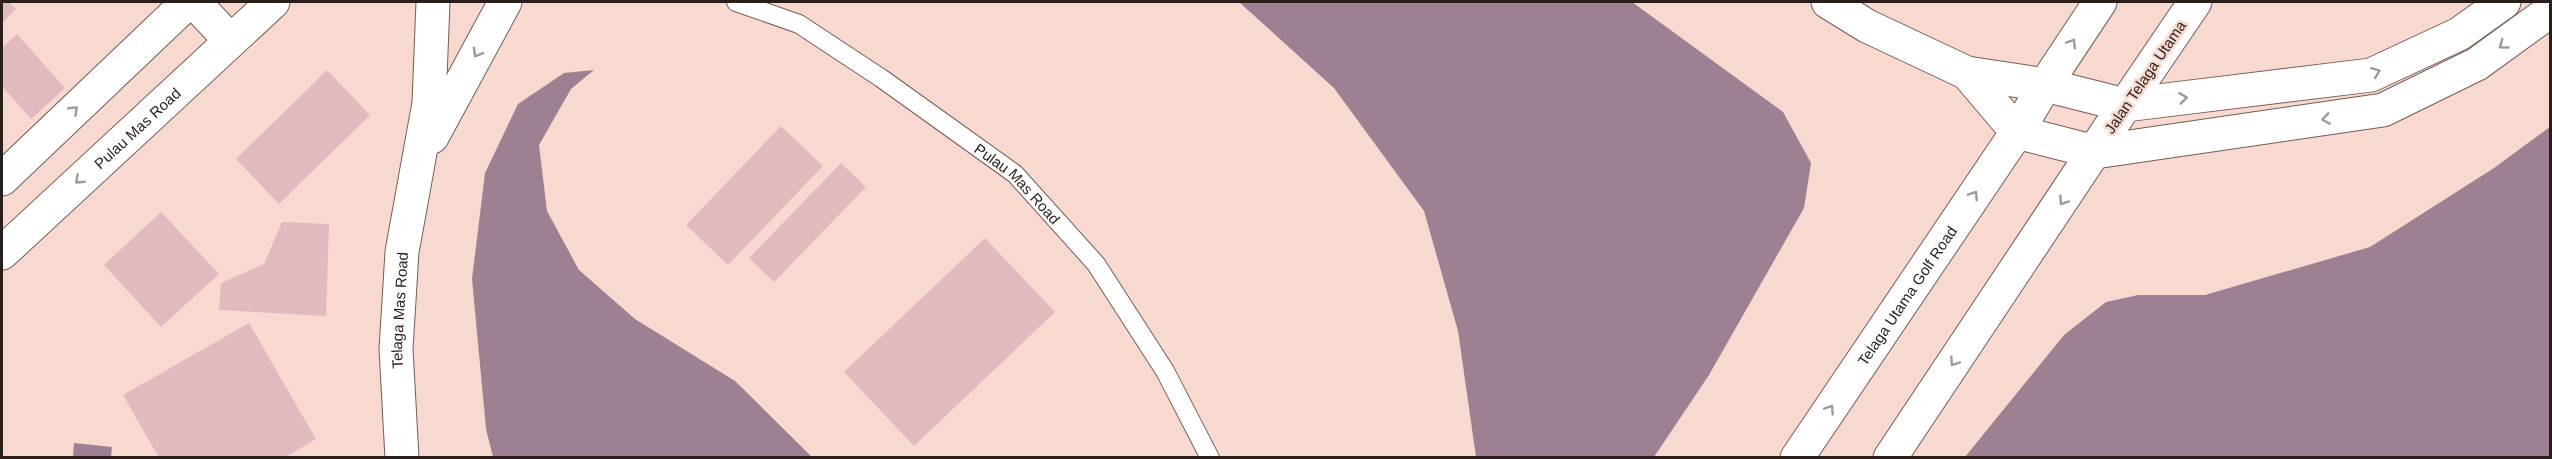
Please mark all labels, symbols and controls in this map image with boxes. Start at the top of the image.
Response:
street label: Jalan Telaga Utama [2101,17,2189,137]
one-way arrow [2498,38,2509,49]
one-way arrow [2065,39,2077,49]
one-way arrow [473,47,484,57]
one-way arrow [2371,66,2381,79]
street label: Pulau Mas Road [91,84,183,172]
one-way arrow [2179,92,2188,105]
one-way arrow [68,106,78,117]
one-way arrow [2321,112,2330,124]
street label: Pulau Mas Road [972,140,1064,227]
one-way arrow [76,173,86,184]
one-way arrow [1967,191,1978,202]
one-way arrow [2059,194,2070,205]
street label: Telaga Utama Golf Road [1854,223,1960,368]
street label: Telaga Mas Road [387,251,410,369]
one-way arrow [1950,356,1961,367]
one-way arrow [1823,405,1834,416]

